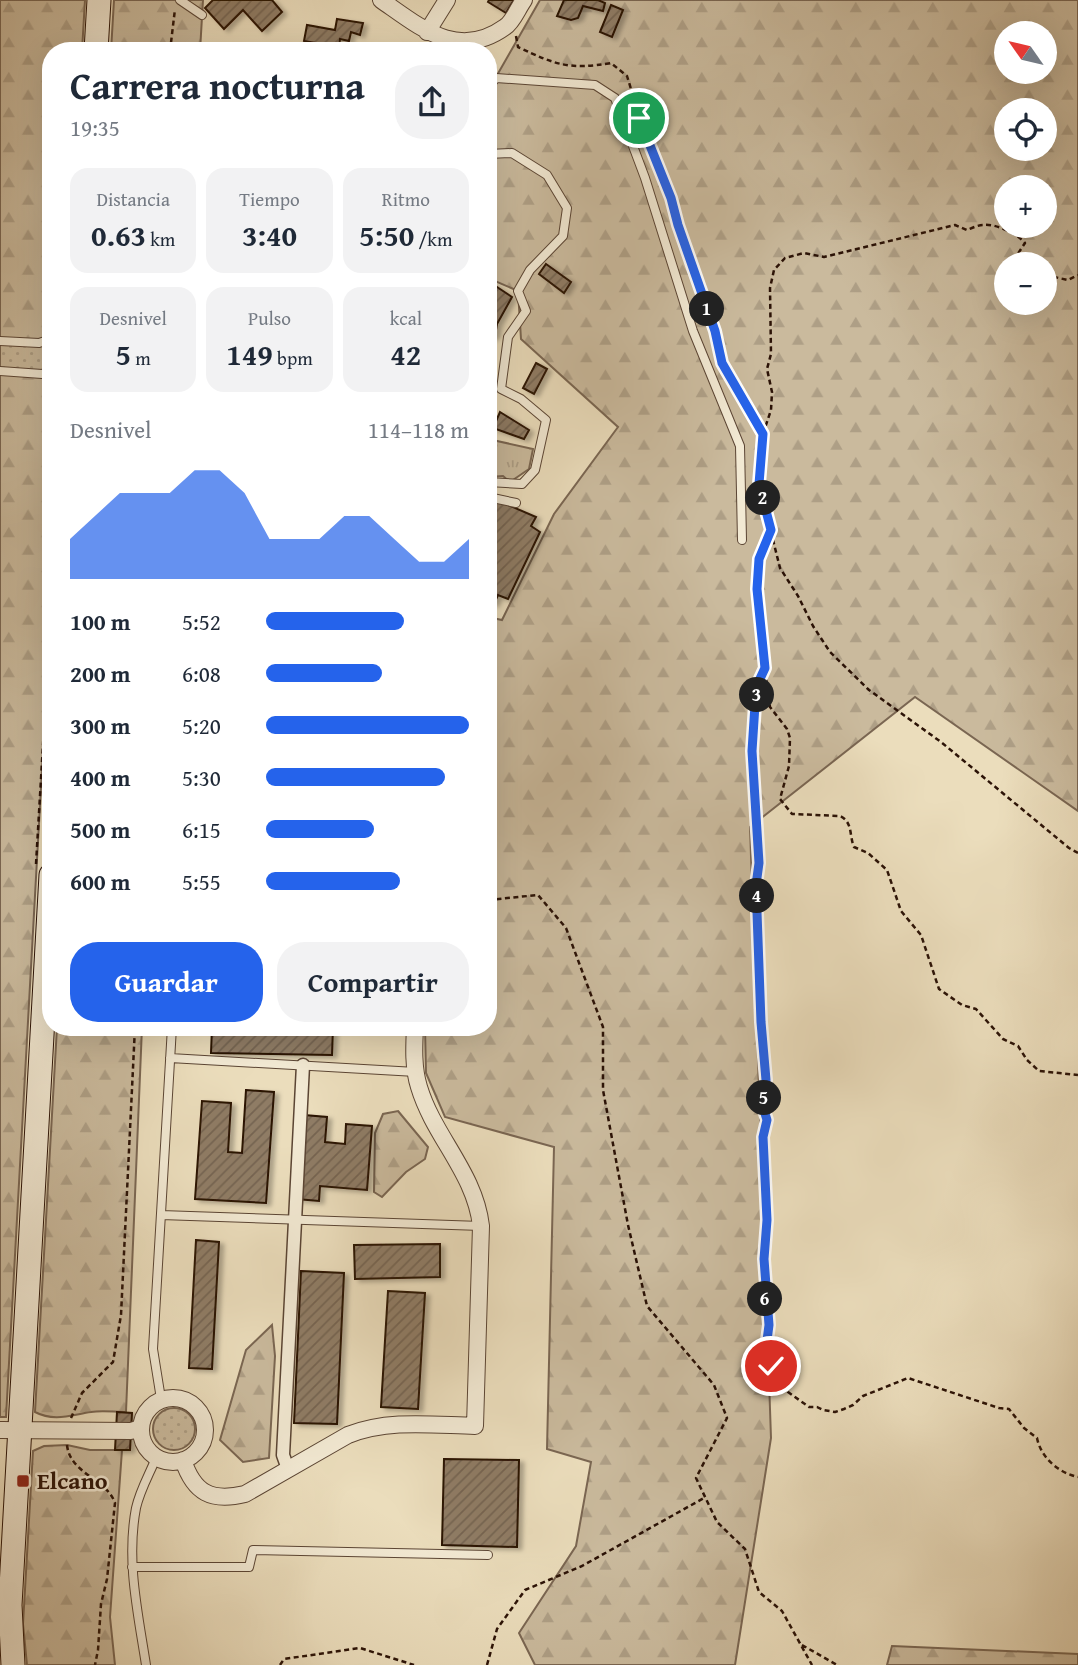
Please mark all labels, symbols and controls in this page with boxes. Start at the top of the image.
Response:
north arrow [994,21,1057,84]
map controls [994,21,1057,315]
text: Carrera nocturna [70,57,365,113]
button: share [395,65,469,139]
pin [609,88,669,148]
button: locate [994,98,1057,161]
icon: arrive [620,99,658,137]
text: 19:35 [70,111,120,144]
button: + [994,175,1057,238]
text: Distancia [96,185,170,213]
text: Tiempo [239,185,300,213]
text: Ritmo [382,185,430,213]
text: 0.63 [91,213,146,257]
text: 3:40 [242,213,297,257]
text: 5:50 [359,213,414,257]
text: km [146,225,175,253]
text: /km [414,225,453,253]
button: − [994,252,1057,315]
pin: 1 [690,292,724,326]
text: 1 [702,294,711,322]
text: Desnivel [100,304,167,332]
text: Pulso [248,304,291,332]
text: kcal [390,304,422,332]
text: 5 [116,332,131,376]
text: 149 [226,332,273,376]
text: 42 [390,332,421,376]
text: m [131,344,151,372]
text: bpm [273,344,313,372]
text: Desnivel [70,413,151,446]
text: 114–118 m [368,413,469,446]
pin: 2 [746,480,780,516]
text: 2 [758,483,767,511]
text: 100 m [70,605,131,638]
text: 5:52 [182,605,221,638]
text: 200 m [70,657,131,690]
text: 6:08 [182,657,221,690]
pin: 3 [740,678,774,712]
text: 3 [752,680,761,708]
text: 300 m [70,709,131,742]
text: 5:20 [182,709,221,742]
text: 400 m [70,761,131,794]
text: 5:30 [182,761,221,794]
text: 500 m [70,813,131,846]
text: 6:15 [182,813,221,846]
text: 600 m [70,865,131,898]
text: 5:55 [182,865,221,898]
pin: 4 [740,878,774,914]
text: 4 [752,881,761,909]
button: Guardar [70,942,263,1022]
button: Compartir [277,942,469,1022]
pin: 5 [746,1080,782,1116]
text: 5 [759,1083,768,1111]
pin: 6 [748,1282,782,1316]
text: 6 [760,1284,769,1312]
pin [741,1336,801,1396]
icon: check [752,1347,790,1385]
place label: Elcano [37,1463,108,1498]
marker: Elcano [15,1473,31,1489]

